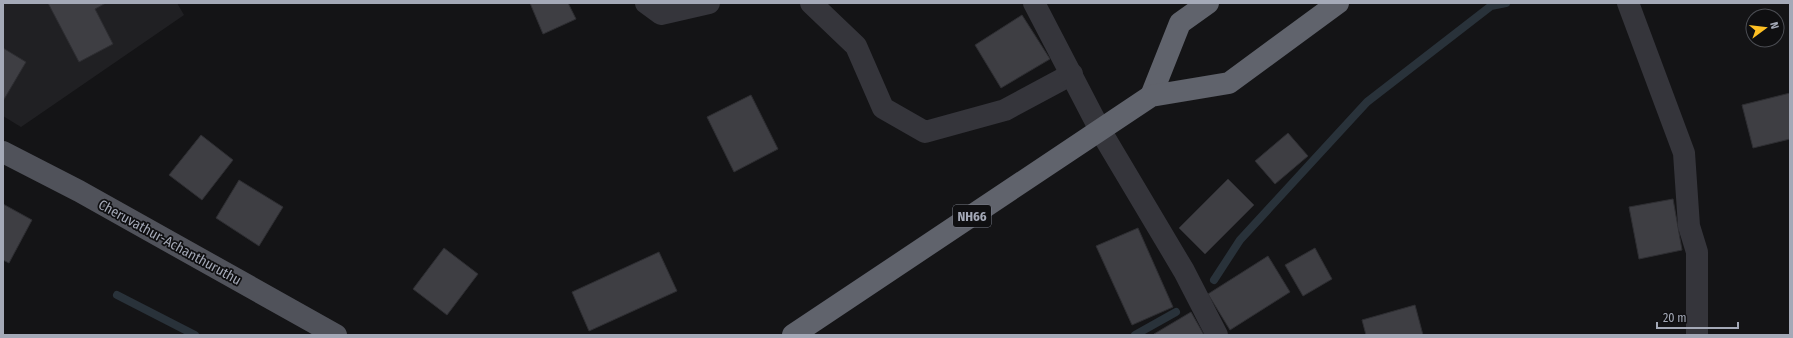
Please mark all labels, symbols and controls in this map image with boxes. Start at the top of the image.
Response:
north arrow [1745,8,1785,48]
text: N [1767,21,1781,30]
street label: Cheruvathur-Achanthuruthu [95,196,244,289]
road number: NH66 [953,205,991,227]
scale bar [1657,304,1738,330]
text: 20 m [1663,311,1687,325]

